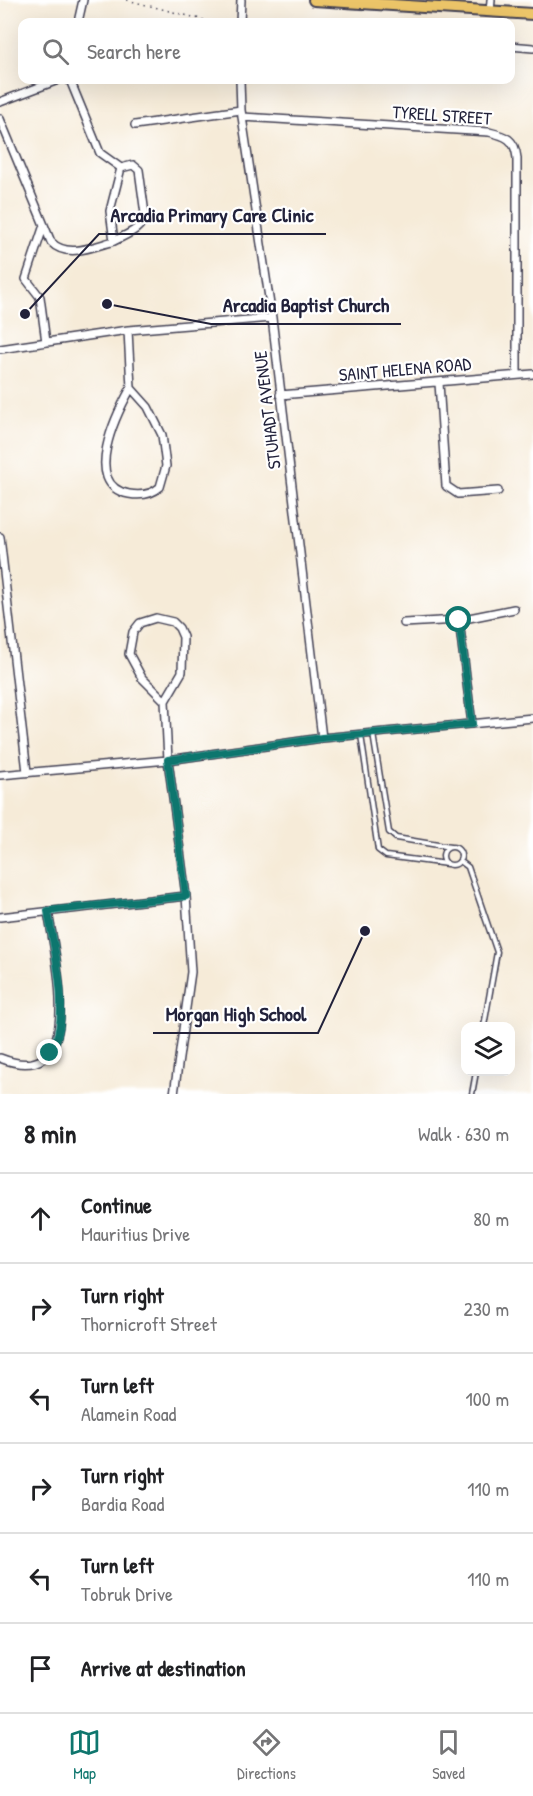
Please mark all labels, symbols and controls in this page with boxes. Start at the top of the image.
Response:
search box [18,18,515,84]
icon: search [39,35,72,68]
text: Search here [87,36,181,66]
street label: TYRELL STREET [392,99,493,131]
callout: Arcadia Primary Care Clinic [99,196,326,234]
text: Arcadia Primary Care Clinic [111,201,315,229]
callout: Arcadia Baptist Church [211,286,401,324]
text: Arcadia Baptist Church [223,291,390,319]
street label: STUHADT AVENUE [247,349,287,471]
street label: SAINT HELENA ROAD [338,351,473,387]
route start [445,606,471,632]
callout: Morgan High School [153,995,318,1033]
text: Morgan High School [166,1000,307,1028]
map controls [461,1022,515,1076]
button: layers [461,1022,515,1076]
route end [36,1039,62,1065]
text: 8 min [24,1116,77,1151]
text: Walk · 630 m [418,1120,509,1147]
text: Continue [81,1190,152,1220]
icon: ahead [24,1202,57,1235]
text: 80 m [473,1205,509,1232]
text: Mauritius Drive [81,1220,190,1247]
text: Turn right [81,1280,164,1310]
icon: right [24,1292,57,1325]
text: 230 m [464,1295,509,1322]
text: Thornicroft Street [81,1310,217,1337]
text: Turn left [81,1370,154,1400]
icon: left [24,1382,57,1415]
text: 100 m [466,1385,509,1412]
text: Alamein Road [81,1400,176,1427]
text: Turn right [81,1460,164,1490]
icon: right [24,1472,57,1505]
text: 110 m [467,1475,509,1502]
text: Bardia Road [81,1490,164,1517]
text: Turn left [81,1550,154,1580]
icon: left [24,1562,57,1595]
text: 110 m [467,1565,509,1592]
text: Tobruk Drive [81,1580,173,1607]
icon: arrive [24,1652,57,1685]
text: Arrive at destination [81,1653,246,1683]
tab: Map [68,1726,101,1784]
tab: Directions [237,1726,296,1784]
tab: Saved [432,1726,465,1784]

